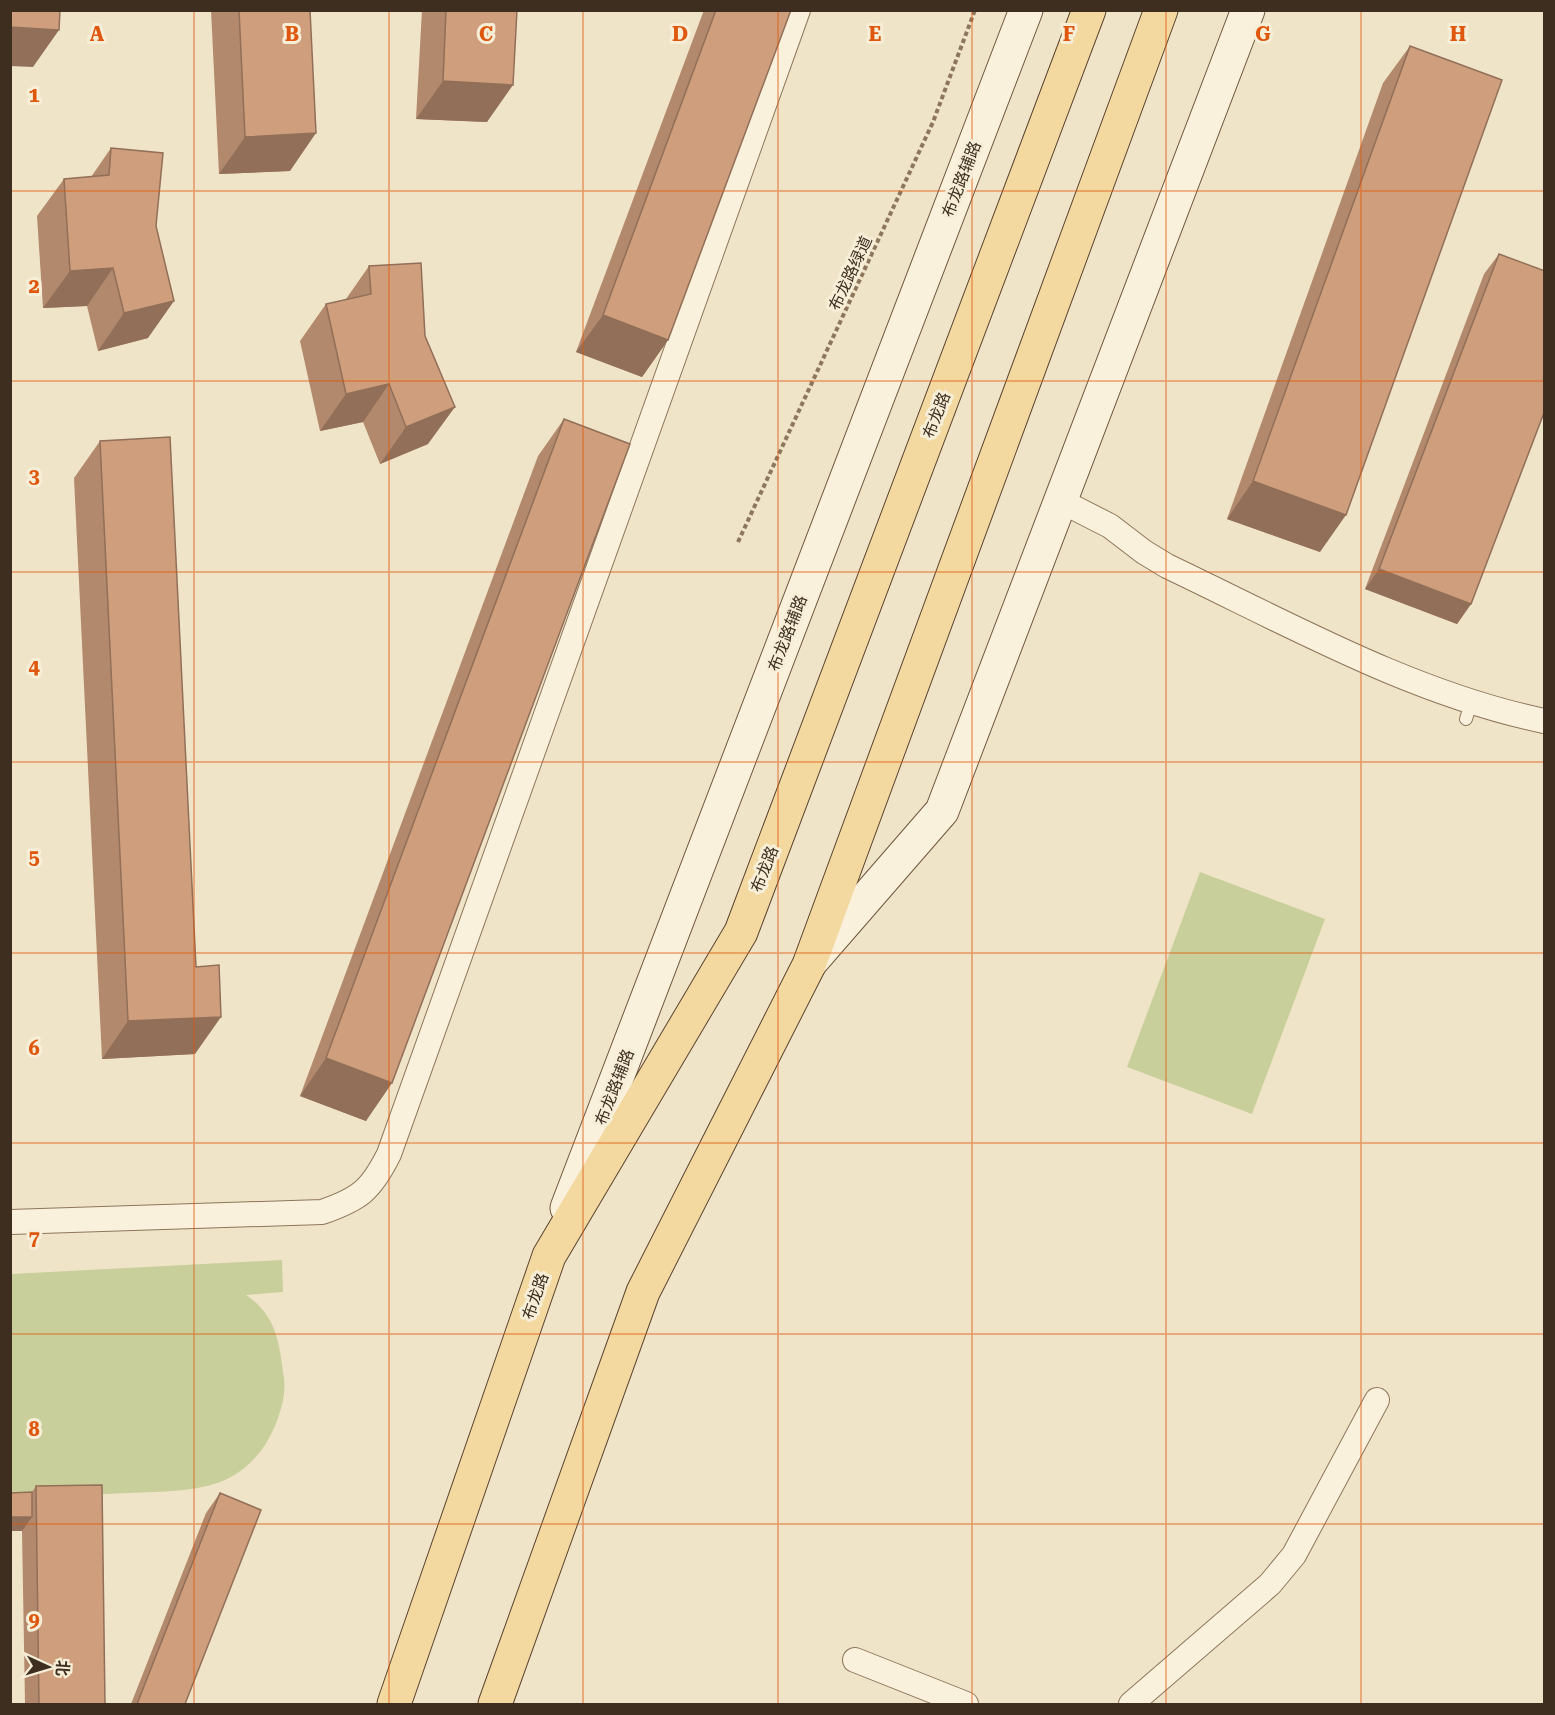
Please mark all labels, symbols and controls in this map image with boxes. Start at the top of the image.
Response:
text: A [90,22,105,46]
text: B [285,22,299,46]
text: C [479,22,493,46]
text: D [672,22,688,46]
text: E [869,22,882,46]
text: F [1063,22,1075,46]
text: G [1255,22,1271,46]
text: H [1450,22,1466,46]
text: 1 [28,83,40,107]
street label: 布龙路辅路 [938,138,985,220]
street label: 布龙路绿道 [825,233,876,313]
text: 2 [28,274,40,298]
street label: 布龙路 [919,389,954,441]
text: 3 [28,464,40,488]
street label: 布龙路辅路 [764,592,811,674]
text: 4 [28,655,40,679]
street label: 布龙路 [747,843,782,895]
text: 5 [28,845,40,869]
text: 6 [28,1036,40,1060]
street label: 布龙路辅路 [591,1046,638,1128]
text: 7 [28,1226,40,1250]
street label: 布龙路 [519,1270,552,1322]
text: 8 [28,1417,40,1441]
text: 9 [28,1608,40,1632]
north arrow [18,1637,78,1697]
text: 北 [52,1659,73,1677]

